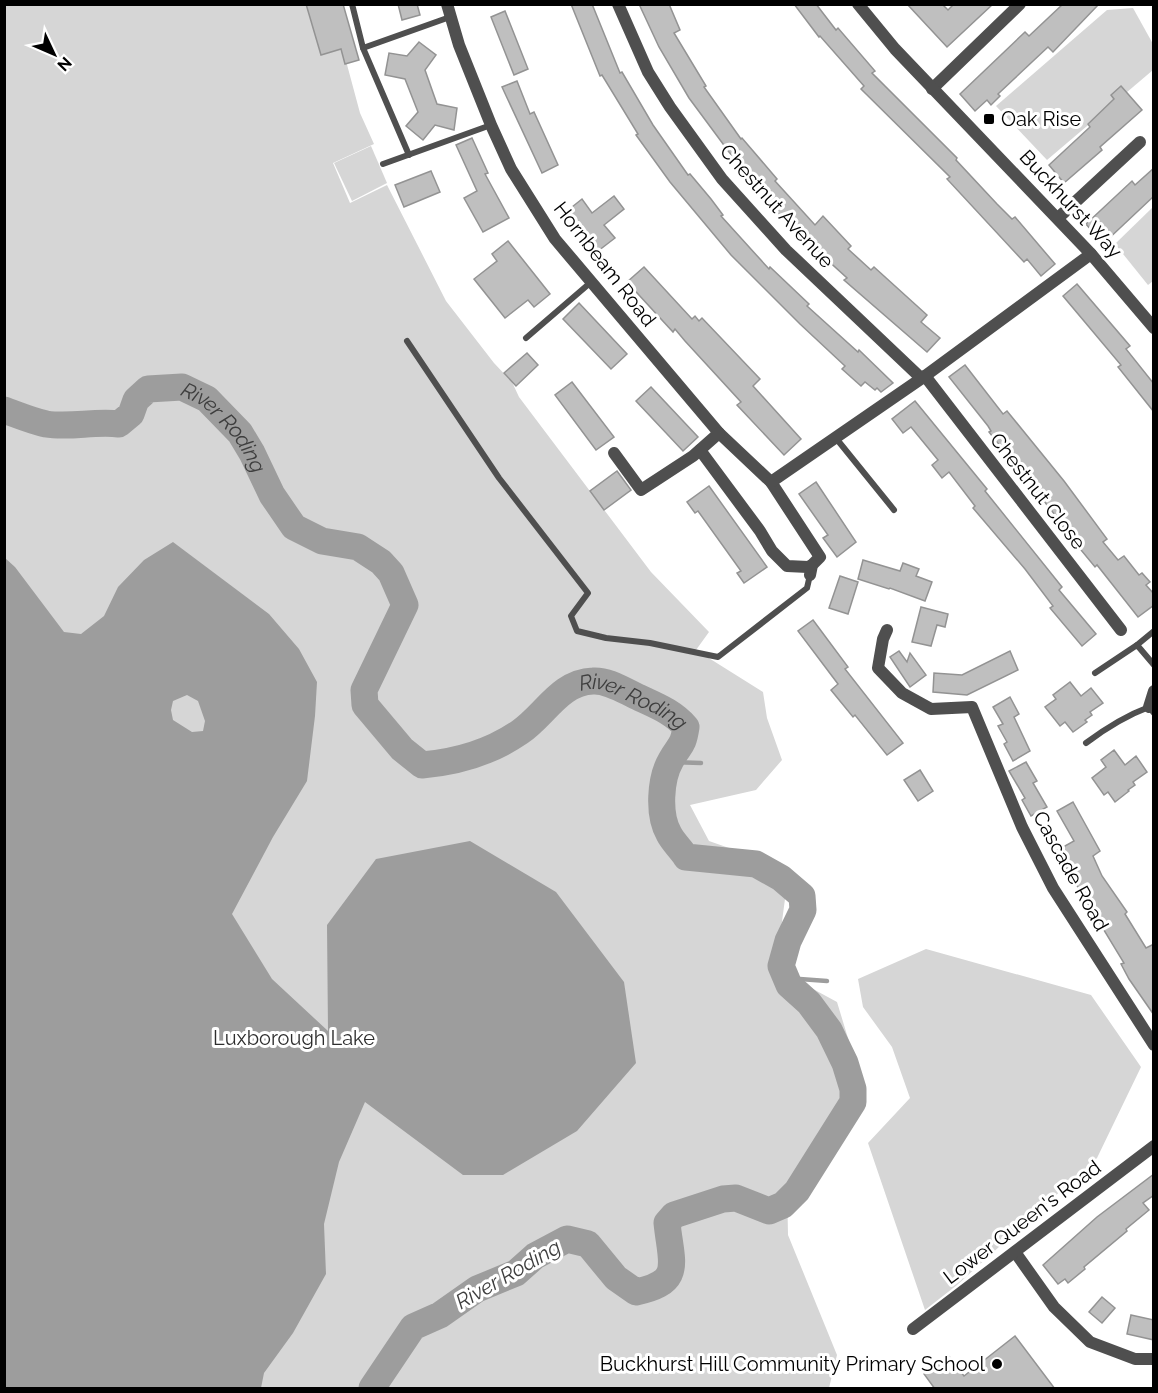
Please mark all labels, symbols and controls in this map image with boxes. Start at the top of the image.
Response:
north arrow [24,24,84,84]
text: N [53,53,76,75]
place label: Oak Rise [1001,107,1082,131]
marker: Oak Rise [982,112,996,126]
street label: Chestnut Avenue [715,139,839,273]
street label: Buckhurst Way [1015,145,1127,263]
street label: Hornbeam Road [549,197,661,331]
water label: River Roding [178,376,272,476]
street label: Chestnut Close [985,428,1091,554]
water label: River Roding [577,668,693,734]
street label: Cascade Road [1028,807,1114,935]
park label: Luxborough Lake [213,1026,375,1050]
street label: Lower Queen's Road [939,1155,1105,1289]
water label: River Roding [451,1234,565,1314]
place label: Buckhurst Hill Community Primary School [600,1352,986,1376]
marker: Buckhurst Hill Community Primary School [990,1357,1004,1371]

